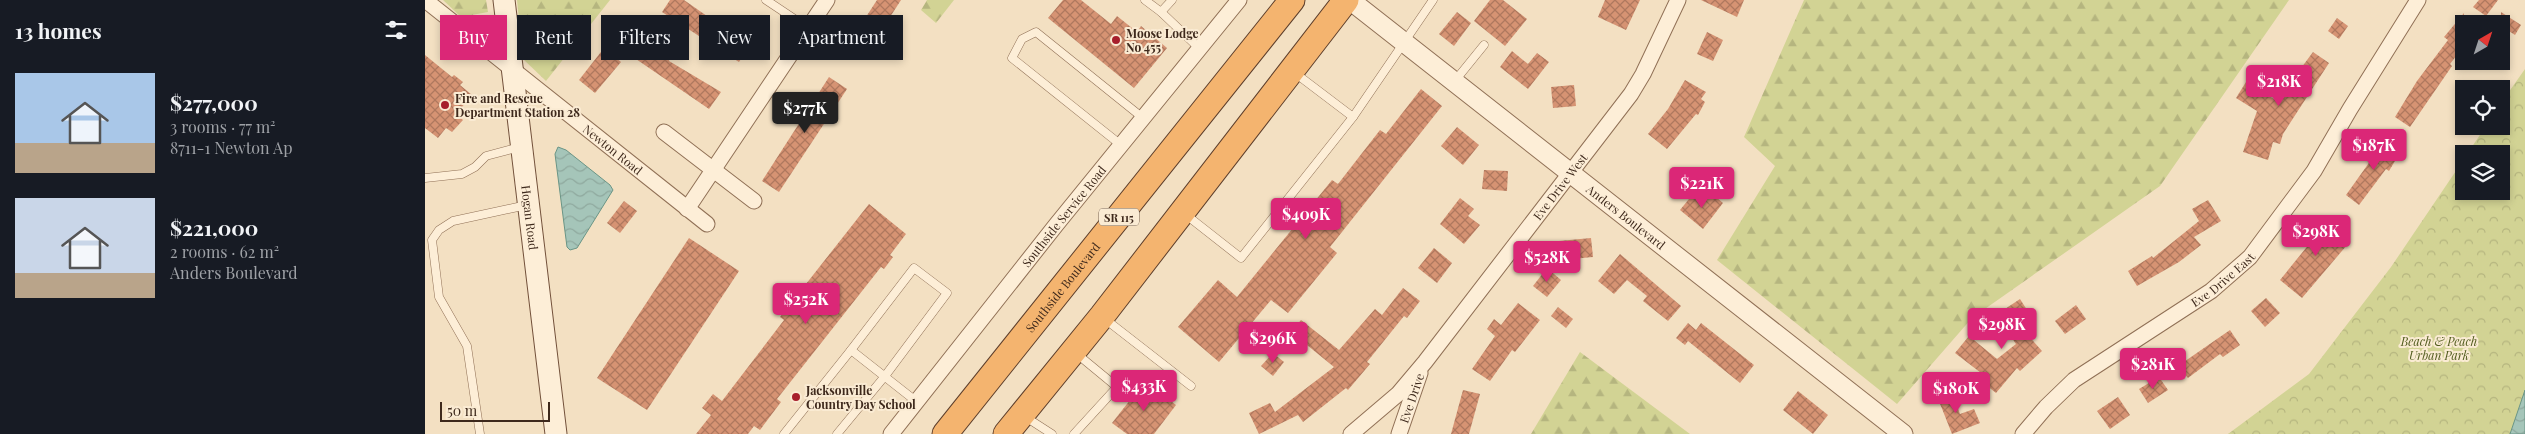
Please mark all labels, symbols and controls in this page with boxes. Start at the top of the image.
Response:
chip: Buy [440,15,507,60]
chip: Rent [517,15,591,60]
chip: Filters [601,15,689,60]
chip: New [699,15,770,60]
chip: Apartment [780,15,903,60]
north arrow [2455,15,2510,70]
map controls [2455,15,2510,200]
text: 13 homes [15,16,102,44]
icon: filters [382,16,410,44]
place label: Moose Lodge No 455 [1126,25,1199,55]
marker: Moose Lodge No 455 [1110,34,1122,46]
pin: $218K [2244,64,2314,107]
text: $218K [2257,70,2301,91]
button: locate [2455,80,2510,135]
text: $277,000 [170,88,258,116]
place label: Fire and Rescue Department Station 28 [455,90,580,120]
pin: $277K [770,92,840,134]
icon: home [55,93,115,153]
text: $277K [783,97,827,118]
marker: Fire and Rescue Department Station 28 [439,99,451,111]
text: 3 rooms · 77 m² [170,116,276,137]
street label: Newton Road [580,121,646,178]
pin: $187K [2339,128,2409,171]
text: $187K [2353,134,2396,155]
text: 8711-1 Newton Ap [170,137,292,158]
button: layers [2455,145,2510,200]
street label: Eve Drive West [1529,149,1591,223]
street label: Southside Service Road [1018,162,1109,270]
pin: $221K [1667,166,1737,209]
text: $221K [1680,172,1724,193]
street label: Anders Boulevard [1583,180,1669,253]
street label: Hogan Road [518,184,542,251]
pin: $409K [1271,198,1341,240]
text: $409K [1282,203,1330,224]
road number: SR 115 [1099,208,1139,226]
text: $221,000 [170,213,258,241]
pin: $298K [2281,214,2351,257]
icon: home [55,218,115,278]
text: $298K [2293,220,2339,241]
street label: Southside Boulevard [1022,239,1103,335]
pin: $528K [1512,240,1582,283]
text: 2 rooms · 62 m² [170,241,279,262]
text: $528K [1524,246,1570,267]
street label: Eve Drive East [2188,249,2259,310]
text: Anders Boulevard [170,262,298,283]
pin: $252K [771,282,841,325]
text: $252K [784,288,828,309]
pin: $298K [1967,308,2037,350]
text: $298K [1979,313,2025,334]
pin: $296K [1238,322,1308,364]
text: $296K [1250,327,1296,348]
park label: Beach & Peach Urban Park [2400,333,2477,363]
pin: $281K [2118,348,2188,390]
text: $281K [2131,353,2175,374]
pin: $433K [1109,370,1179,412]
street label: Eve Drive [1395,371,1427,425]
pin: $180K [1921,372,1991,414]
text: $433K [1122,375,1166,396]
text: $180K [1933,377,1979,398]
place label: Jacksonville Country Day School [805,382,916,412]
marker: Jacksonville Country Day School [790,391,802,403]
scale bar [440,399,550,422]
text: 50 m [447,401,477,420]

